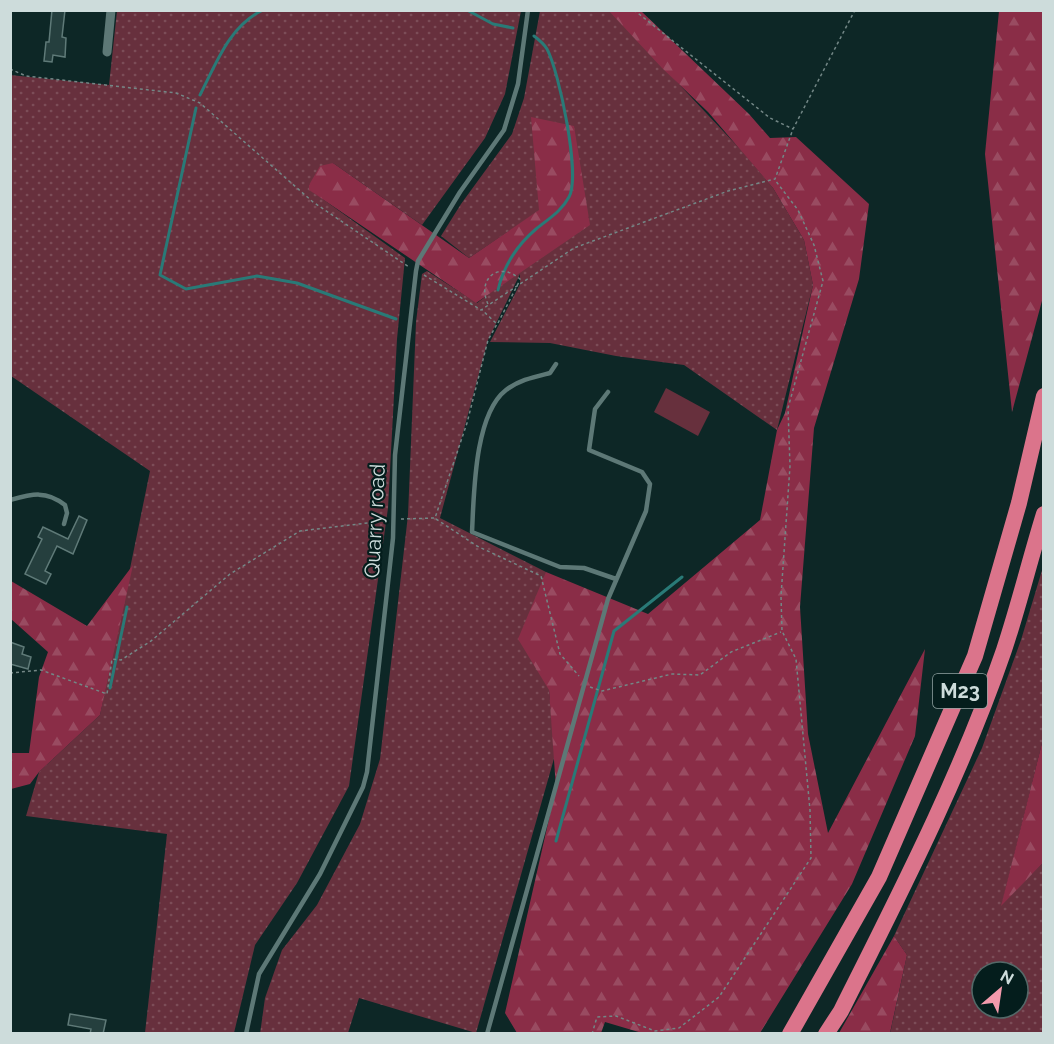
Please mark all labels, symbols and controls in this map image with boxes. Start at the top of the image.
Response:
street label: Quarry road [359,463,390,579]
road number: M23 [933,674,987,708]
north arrow [970,960,1030,1020]
text: N [997,966,1017,989]

